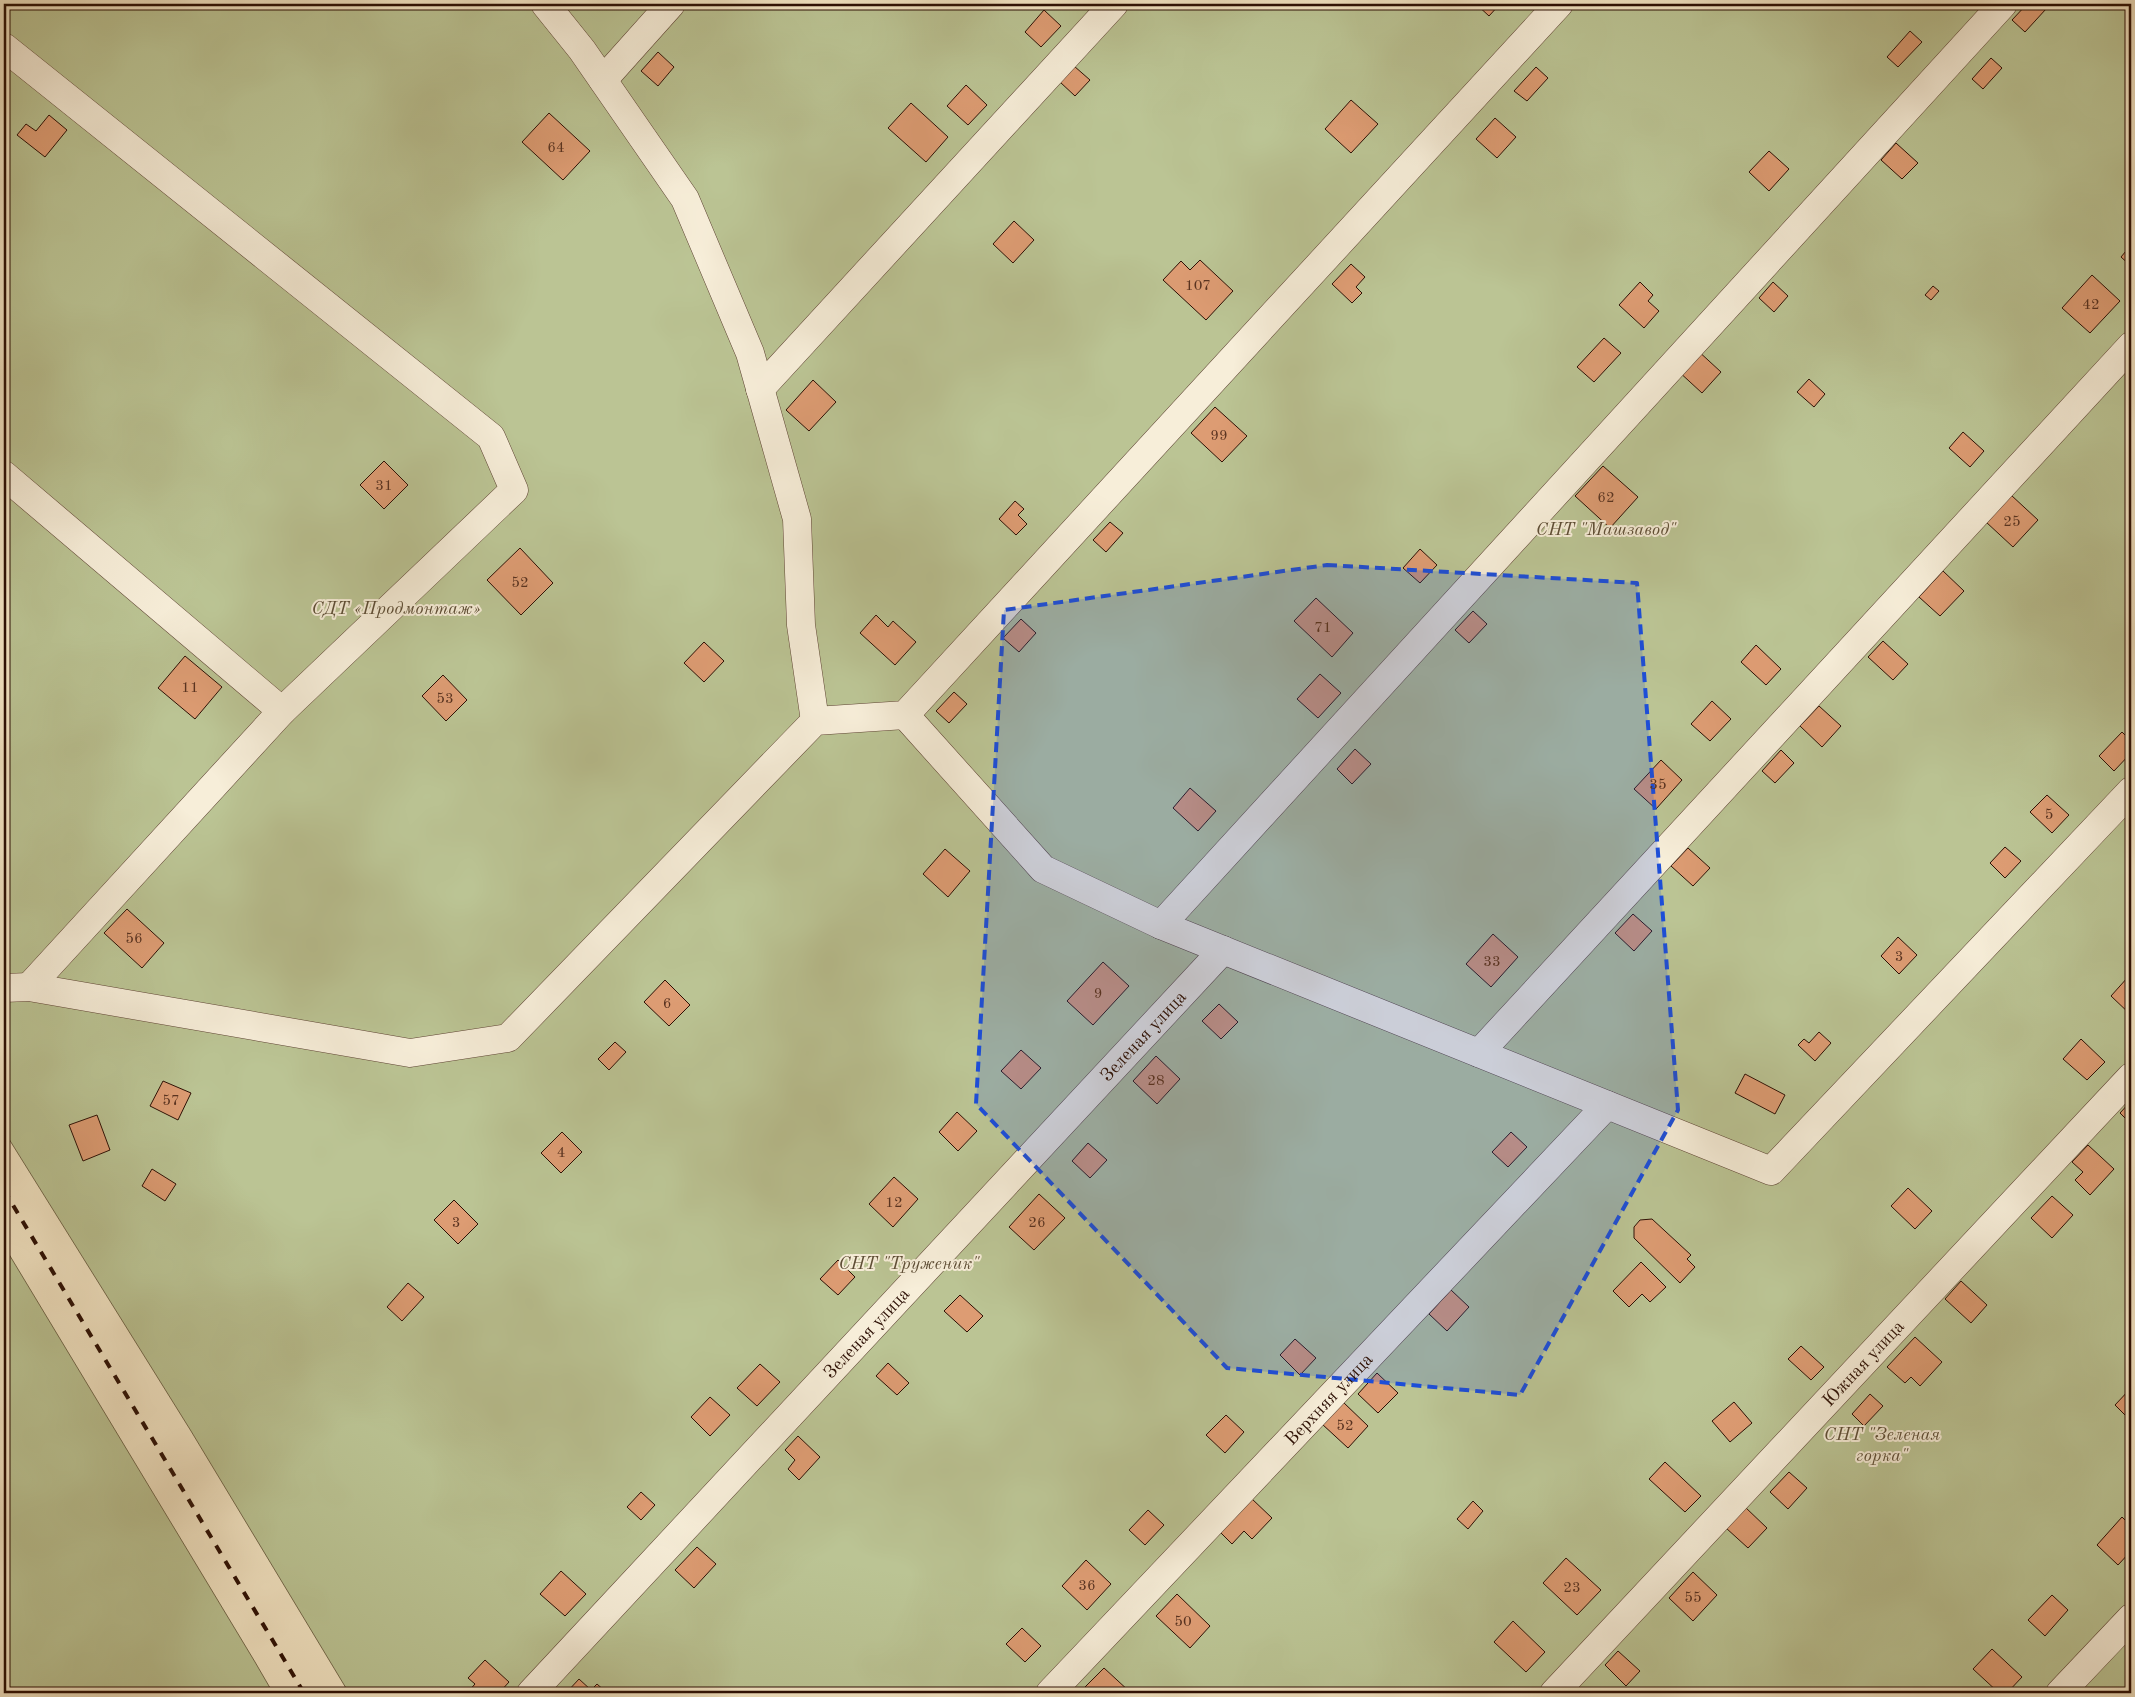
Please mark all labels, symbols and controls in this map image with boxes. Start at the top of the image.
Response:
house number: 64 [547,141,565,156]
house number: 107 [1185,279,1211,294]
house number: 42 [2082,298,2100,313]
house number: 99 [1210,429,1228,444]
house number: 31 [375,479,393,494]
house number: 62 [1597,491,1615,506]
house number: 25 [2003,515,2021,530]
park label: СНТ "Машзавод" [1536,521,1677,539]
house number: 52 [511,576,529,591]
park label: СДТ «Продмонтаж» [311,600,481,618]
house number: 71 [1314,621,1332,636]
house number: 11 [181,681,199,696]
house number: 53 [436,692,454,707]
house number: 35 [1649,778,1667,793]
house number: 5 [2045,808,2053,823]
house number: 56 [125,932,143,947]
house number: 3 [1895,950,1903,965]
house number: 33 [1483,955,1501,970]
house number: 9 [1094,987,1102,1002]
street label: Зеленая улица [1098,988,1190,1085]
house number: 6 [663,997,671,1012]
house number: 28 [1147,1074,1165,1089]
house number: 57 [162,1094,180,1109]
house number: 4 [557,1146,565,1161]
house number: 12 [885,1196,903,1211]
house number: 3 [452,1216,460,1231]
house number: 26 [1028,1216,1046,1231]
park label: СНТ "Труженик" [839,1255,980,1273]
street label: Зеленая улица [821,1285,913,1382]
street label: Южная улица [1819,1317,1908,1410]
street label: Верхняя улица [1282,1350,1377,1449]
house number: 52 [1336,1419,1354,1434]
park label: СНТ "Зеленая горка" [1824,1426,1940,1465]
house number: 36 [1078,1579,1096,1594]
house number: 23 [1563,1581,1581,1596]
house number: 55 [1684,1591,1702,1606]
house number: 50 [1174,1615,1192,1630]

